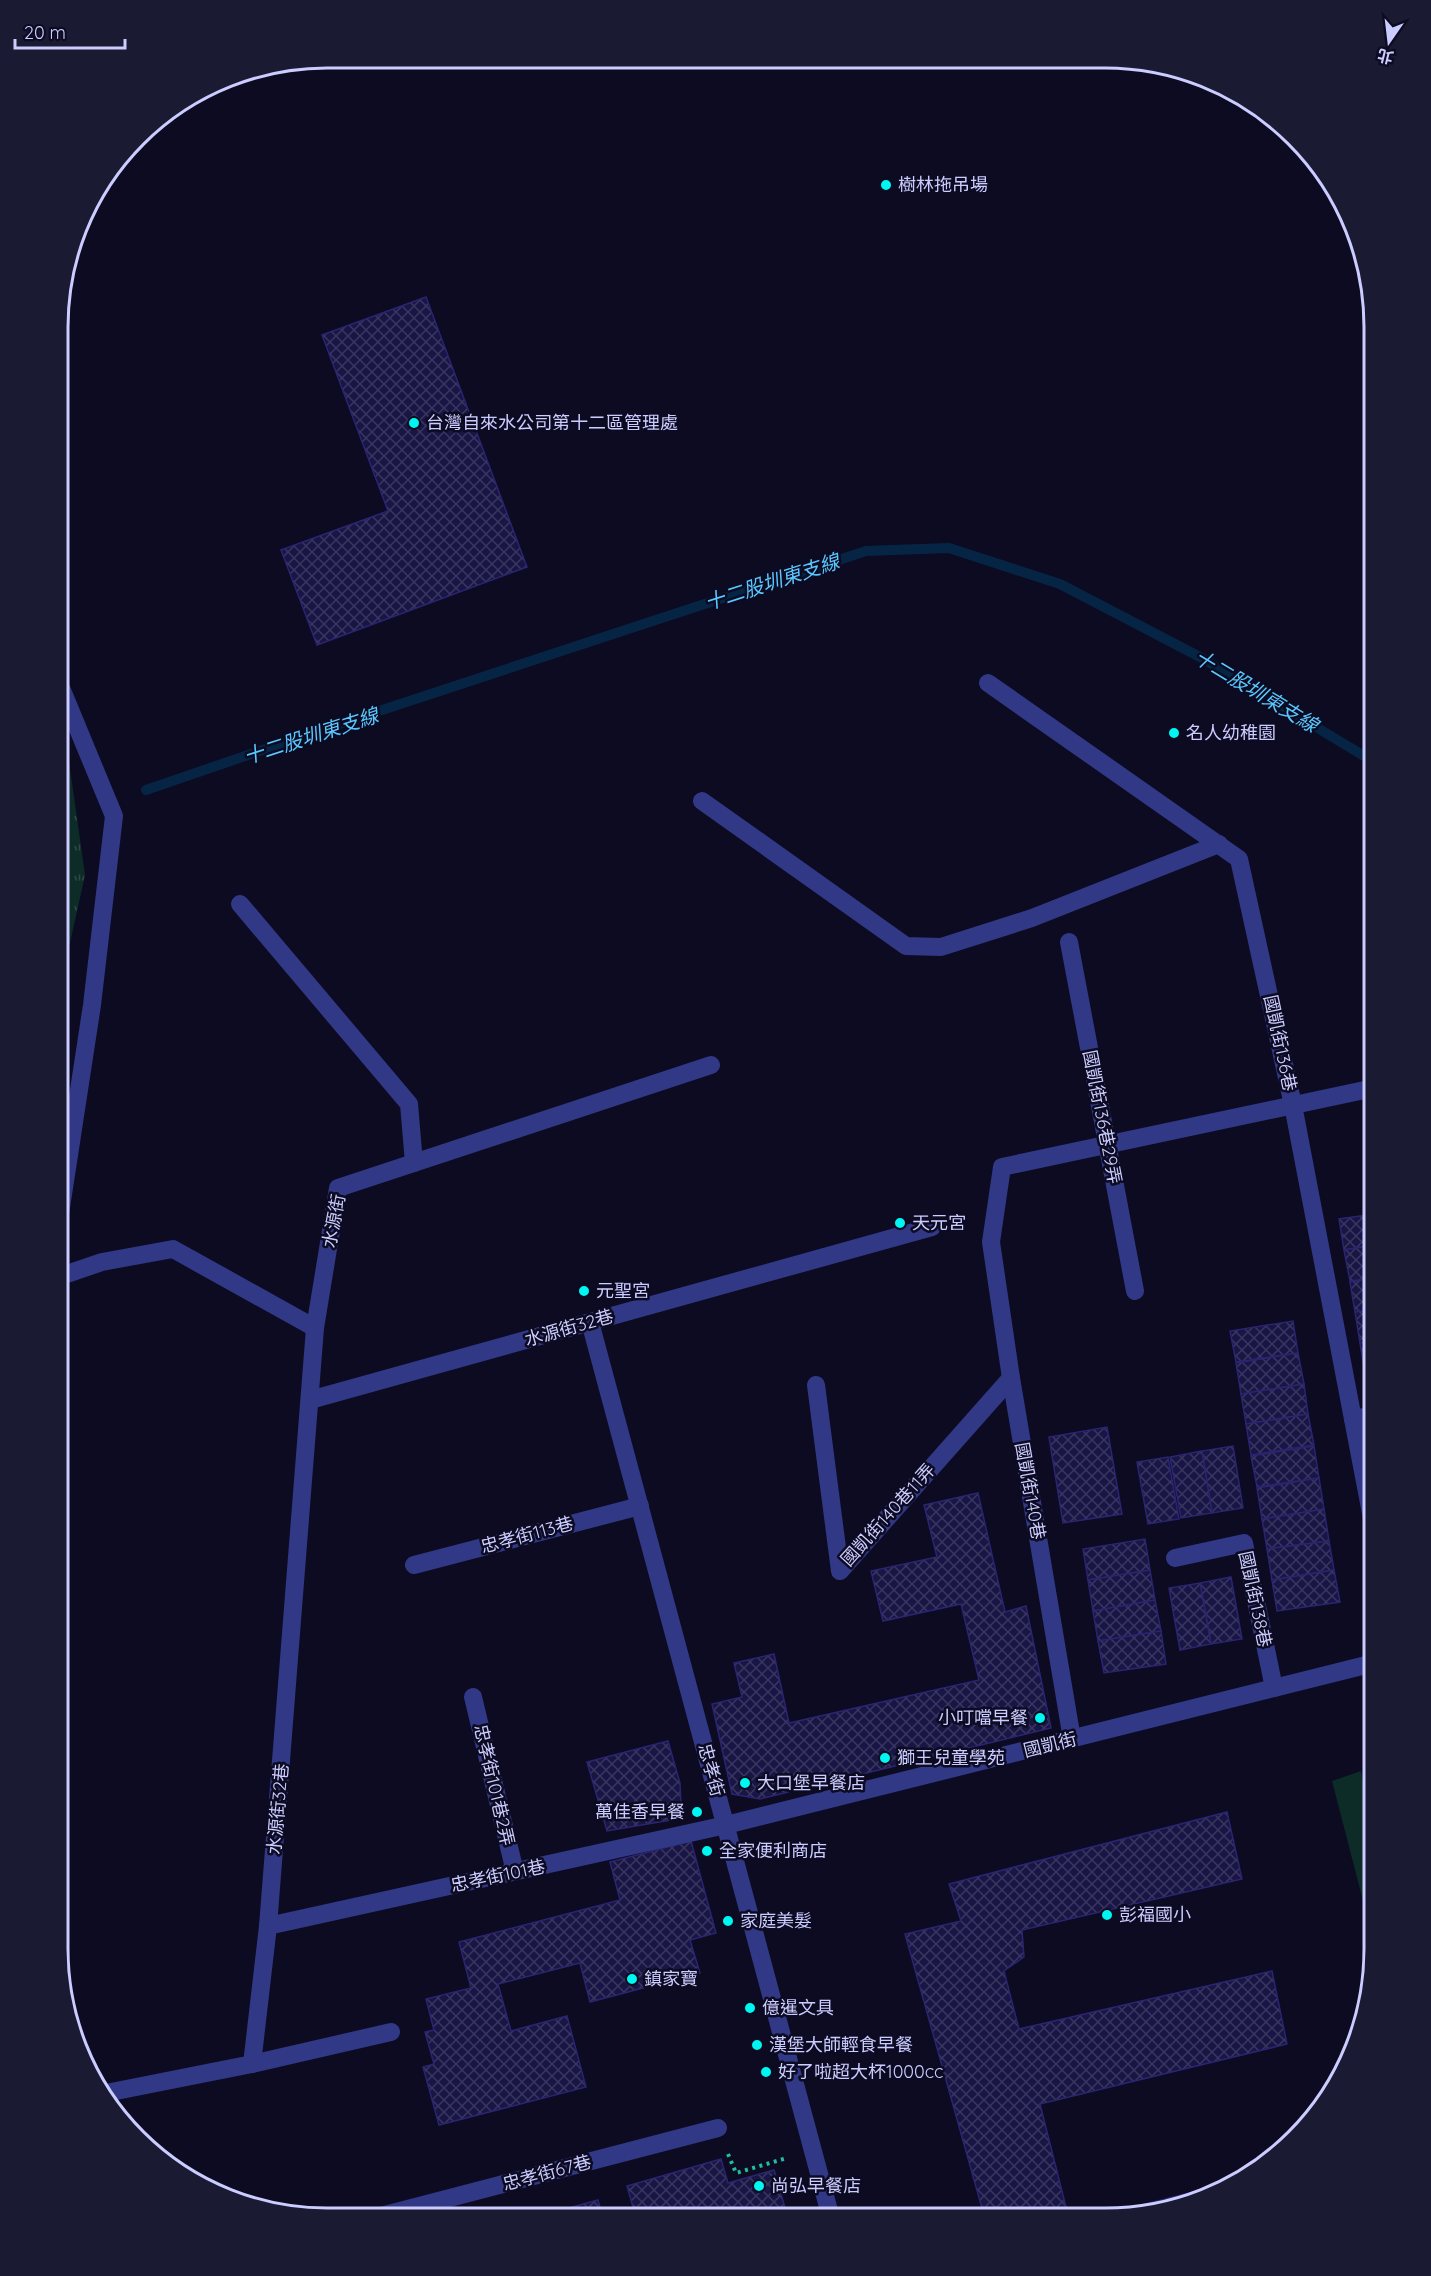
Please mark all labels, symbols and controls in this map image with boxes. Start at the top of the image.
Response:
scale bar [15,12,124,50]
north arrow [1359,12,1419,72]
text: 20 m [24,21,66,44]
text: 北 [1375,45,1396,68]
place label: 樹林拖吊場 [898,173,988,196]
marker: 樹林拖吊場 [879,178,893,192]
place label: 台灣自來水公司第十二區管理處 [426,411,678,434]
marker: 台灣自來水公司第十二區管理處 [407,416,421,430]
water label: 十二股圳東支線 [701,547,844,615]
water label: 十二股圳東支線 [1190,644,1324,738]
water label: 十二股圳東支線 [240,701,383,769]
place label: 名人幼稚園 [1186,721,1276,744]
marker: 名人幼稚園 [1167,726,1181,740]
street label: 國凱街136巷 [1259,993,1302,1093]
street label: 國凱街136巷29弄 [1078,1048,1127,1186]
street label: 水源街 [317,1192,350,1250]
place label: 天元宮 [912,1211,966,1234]
marker: 天元宮 [893,1216,907,1230]
place label: 元聖宮 [596,1279,650,1302]
marker: 元聖宮 [577,1284,591,1298]
street label: 水源街32巷 [522,1304,616,1351]
street label: 國凱街140巷 [1011,1440,1050,1541]
street label: 國凱街140巷11弄 [836,1459,940,1571]
street label: 忠孝街113巷 [478,1511,576,1558]
street label: 國凱街138巷 [1234,1549,1277,1649]
place label: 小叮噹早餐 [938,1706,1028,1729]
marker: 小叮噹早餐 [1033,1711,1047,1725]
street label: 忠孝街101巷2弄 [469,1722,520,1848]
street label: 國凱街 [1021,1727,1079,1762]
street label: 忠孝街 [693,1741,730,1799]
place label: 獅王兒童學苑 [897,1746,1005,1769]
marker: 獅王兒童學苑 [878,1751,892,1765]
street label: 水源街32巷 [262,1762,293,1855]
place label: 大口堡早餐店 [757,1771,865,1794]
marker: 大口堡早餐店 [738,1776,752,1790]
place label: 萬佳香早餐 [595,1800,685,1823]
marker: 萬佳香早餐 [690,1805,704,1819]
place label: 全家便利商店 [719,1839,827,1862]
marker: 全家便利商店 [700,1844,714,1858]
street label: 忠孝街101巷 [449,1854,547,1897]
place label: 彭福國小 [1119,1903,1191,1926]
marker: 彭福國小 [1100,1908,1114,1922]
place label: 家庭美髮 [740,1909,812,1932]
marker: 家庭美髮 [721,1914,735,1928]
place label: 鎮家寶 [644,1967,698,1990]
marker: 鎮家寶 [625,1972,639,1986]
place label: 億暹文具 [762,1996,834,2019]
marker: 億暹文具 [743,2001,757,2015]
place label: 漢堡大師輕食早餐 [769,2033,913,2056]
marker: 漢堡大師輕食早餐 [750,2038,764,2052]
place label: 好了啦超大杯1000cc [778,2060,943,2083]
marker: 好了啦超大杯1000cc [759,2065,773,2079]
street label: 忠孝街67巷 [500,2150,594,2195]
place label: 尚弘早餐店 [771,2174,861,2197]
marker: 尚弘早餐店 [752,2179,766,2193]

